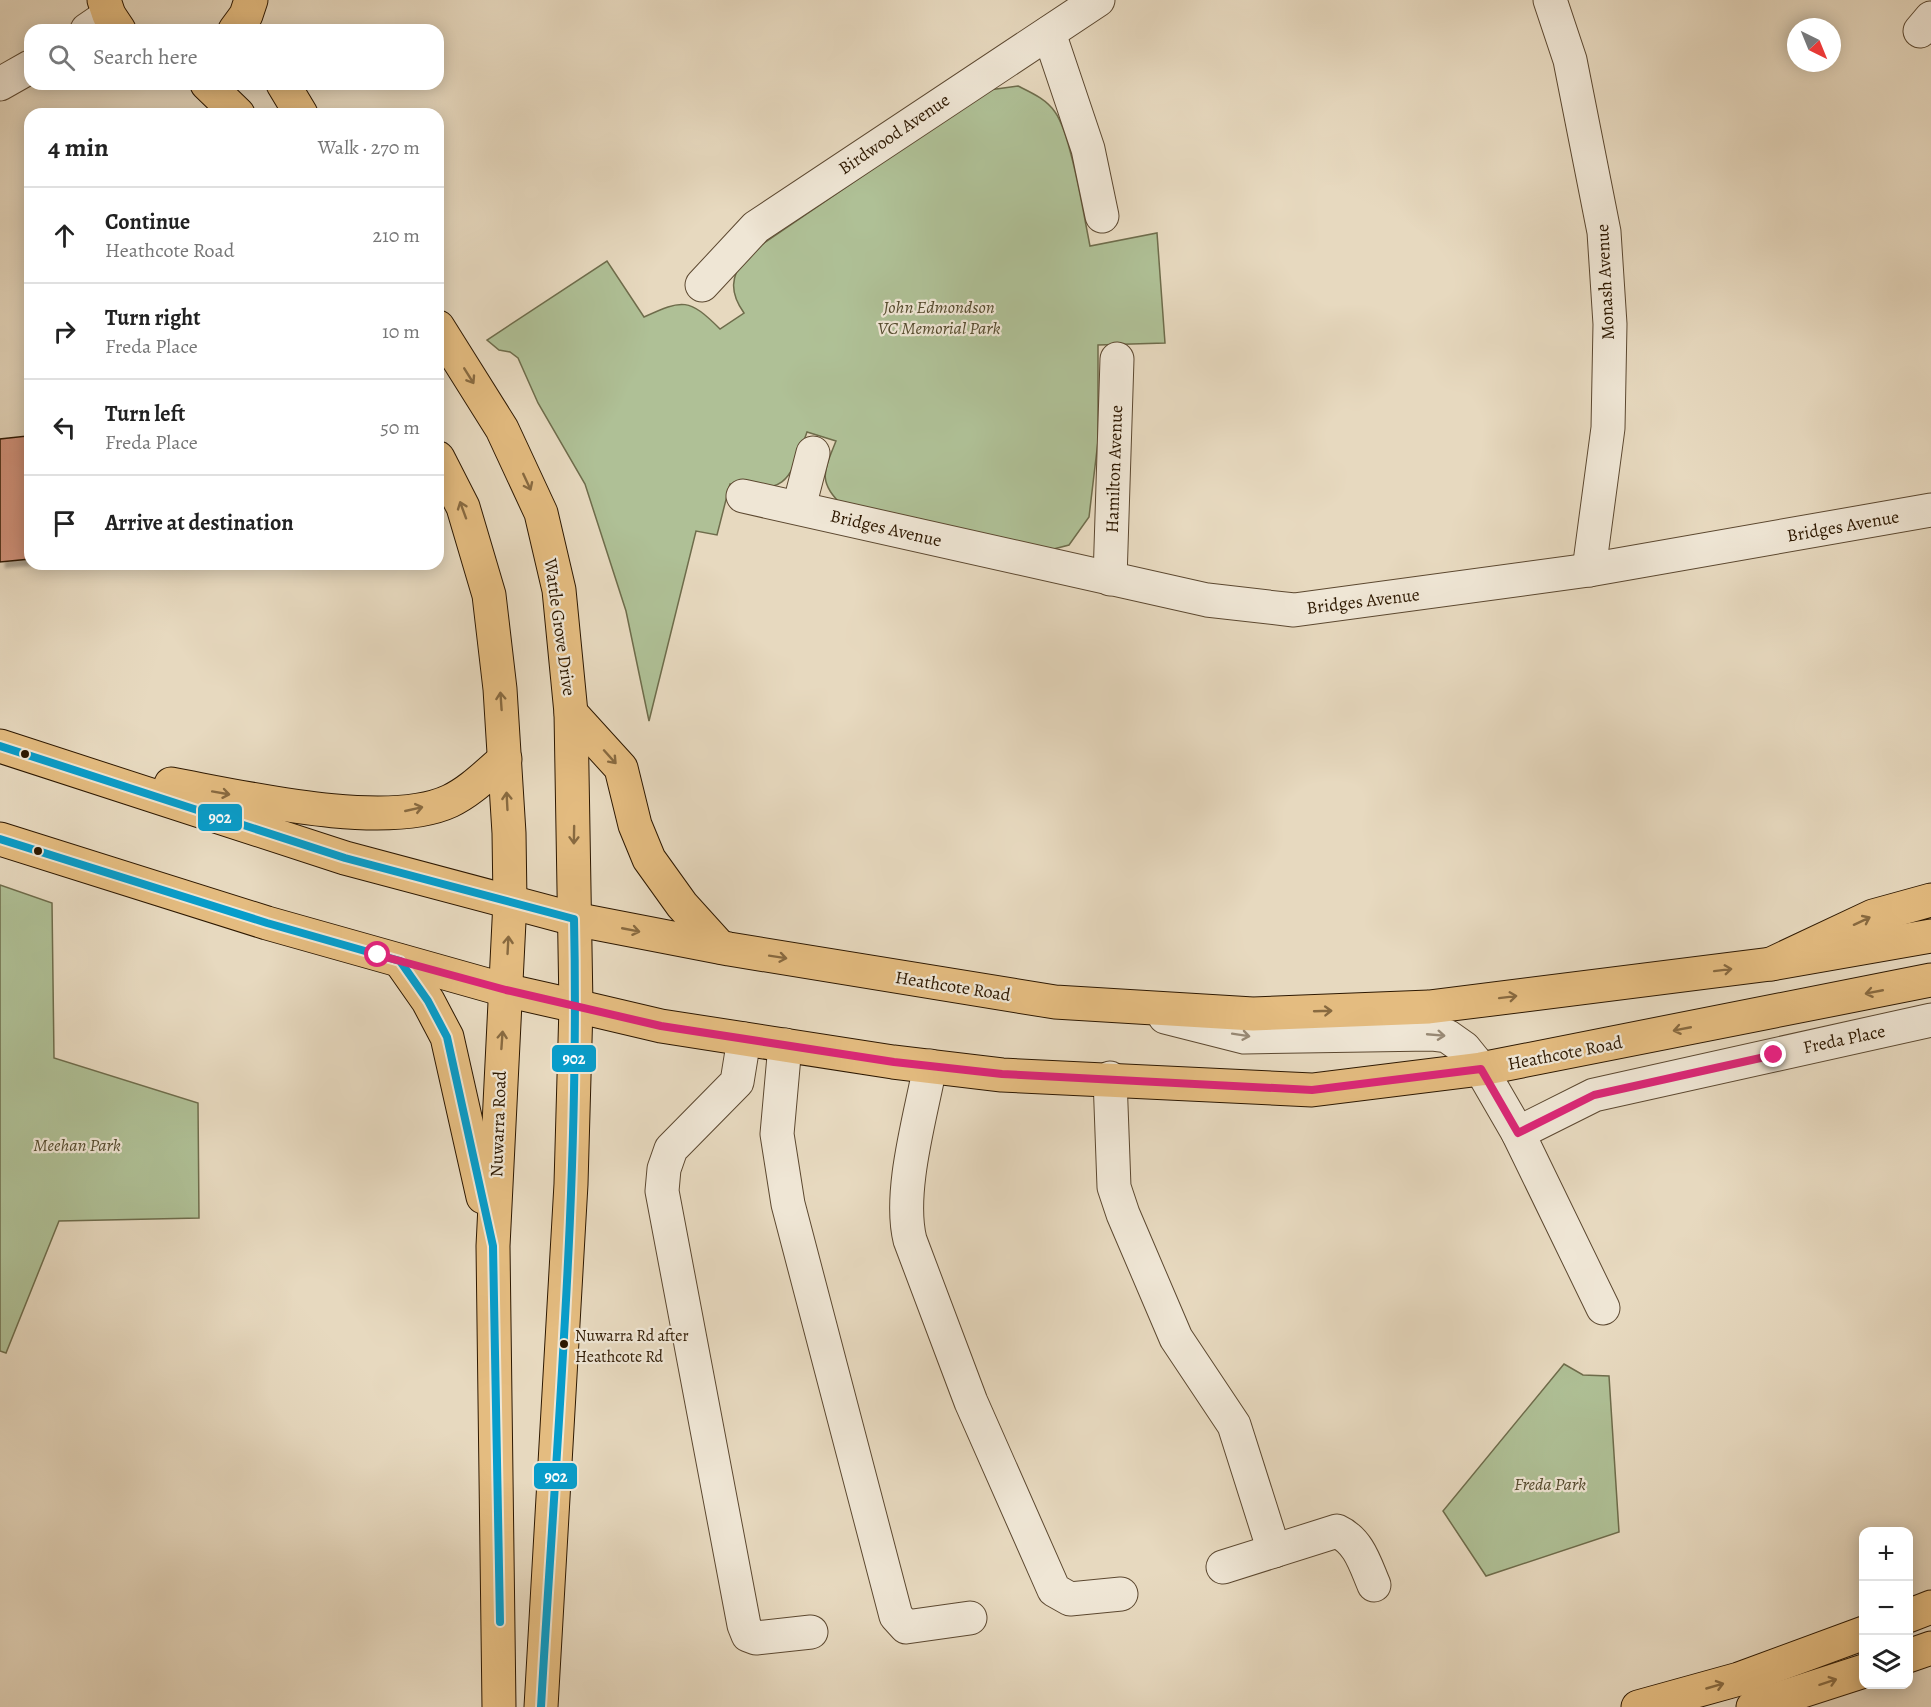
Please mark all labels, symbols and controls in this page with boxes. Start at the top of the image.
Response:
north arrow [1787,18,1841,72]
search box [24,24,444,90]
icon: search [45,41,78,74]
text: Search here [93,42,198,72]
street label: Birdwood Avenue [834,88,954,180]
text: 4 min [48,130,109,165]
text: Walk · 270 m [318,134,420,161]
text: Continue [105,207,190,237]
icon: ahead [48,219,81,252]
text: 210 m [372,222,420,249]
street label: Monash Avenue [1590,223,1620,341]
text: Heathcote Road [105,237,235,264]
park label: John Edmondson VC Memorial Park [877,295,1001,340]
text: Turn right [105,303,201,333]
icon: right [48,315,81,348]
text: 10 m [382,318,420,345]
text: Freda Place [105,333,198,360]
one-way arrow [463,367,475,384]
text: Turn left [105,399,185,429]
street label: Hamilton Avenue [1100,405,1128,533]
icon: left [48,411,81,444]
text: 50 m [380,414,420,441]
text: Freda Place [105,429,198,456]
one-way arrow [521,473,533,491]
one-way arrow [457,502,468,520]
street label: Bridges Avenue [828,504,944,552]
street label: Bridges Avenue [1785,504,1901,548]
icon: arrive [48,507,81,540]
text: Arrive at destination [105,508,294,538]
street label: Wattle Grove Drive [538,556,582,697]
street label: Bridges Avenue [1305,582,1421,620]
one-way arrow [495,691,506,711]
unlabelled marker [19,748,31,760]
one-way arrow [603,749,617,764]
one-way arrow [211,788,230,799]
one-way arrow [501,791,512,811]
line badge: 902 [197,803,243,832]
one-way arrow [405,803,424,815]
text: 902 [208,807,232,829]
one-way arrow [569,824,580,844]
unlabelled marker [32,845,44,857]
one-way arrow [1853,915,1871,927]
one-way arrow [621,925,641,936]
one-way arrow [502,936,513,956]
route start [364,941,390,967]
one-way arrow [767,952,787,963]
street label: Heathcote Road [894,965,1013,1007]
one-way arrow [1712,965,1732,976]
one-way arrow [1864,987,1884,998]
one-way arrow [1498,991,1518,1002]
one-way arrow [1313,1005,1333,1017]
street label: Freda Place [1801,1019,1887,1059]
one-way arrow [1673,1024,1693,1035]
one-way arrow [1231,1030,1250,1041]
one-way arrow [1425,1030,1445,1041]
street label: Heathcote Road [1505,1030,1625,1076]
one-way arrow [497,1031,508,1051]
route end [1760,1041,1786,1067]
line badge: 902 [551,1044,597,1073]
text: 902 [562,1048,586,1070]
street label: Nuwarra Road [484,1070,512,1178]
park label: Meehan Park [33,1133,121,1157]
place label: Nuwarra Rd after Heathcote Rd [575,1325,689,1368]
marker: Nuwarra Rd after Heathcote Rd [558,1338,570,1350]
line badge: 902 [533,1462,578,1490]
text: 902 [544,1466,568,1488]
park label: Freda Park [1514,1472,1586,1496]
map controls [1859,1527,1913,1689]
button: + [1859,1527,1913,1581]
button: − [1859,1581,1913,1635]
button: layers [1859,1635,1913,1689]
one-way arrow [1818,1676,1837,1687]
one-way arrow [1705,1679,1724,1691]

